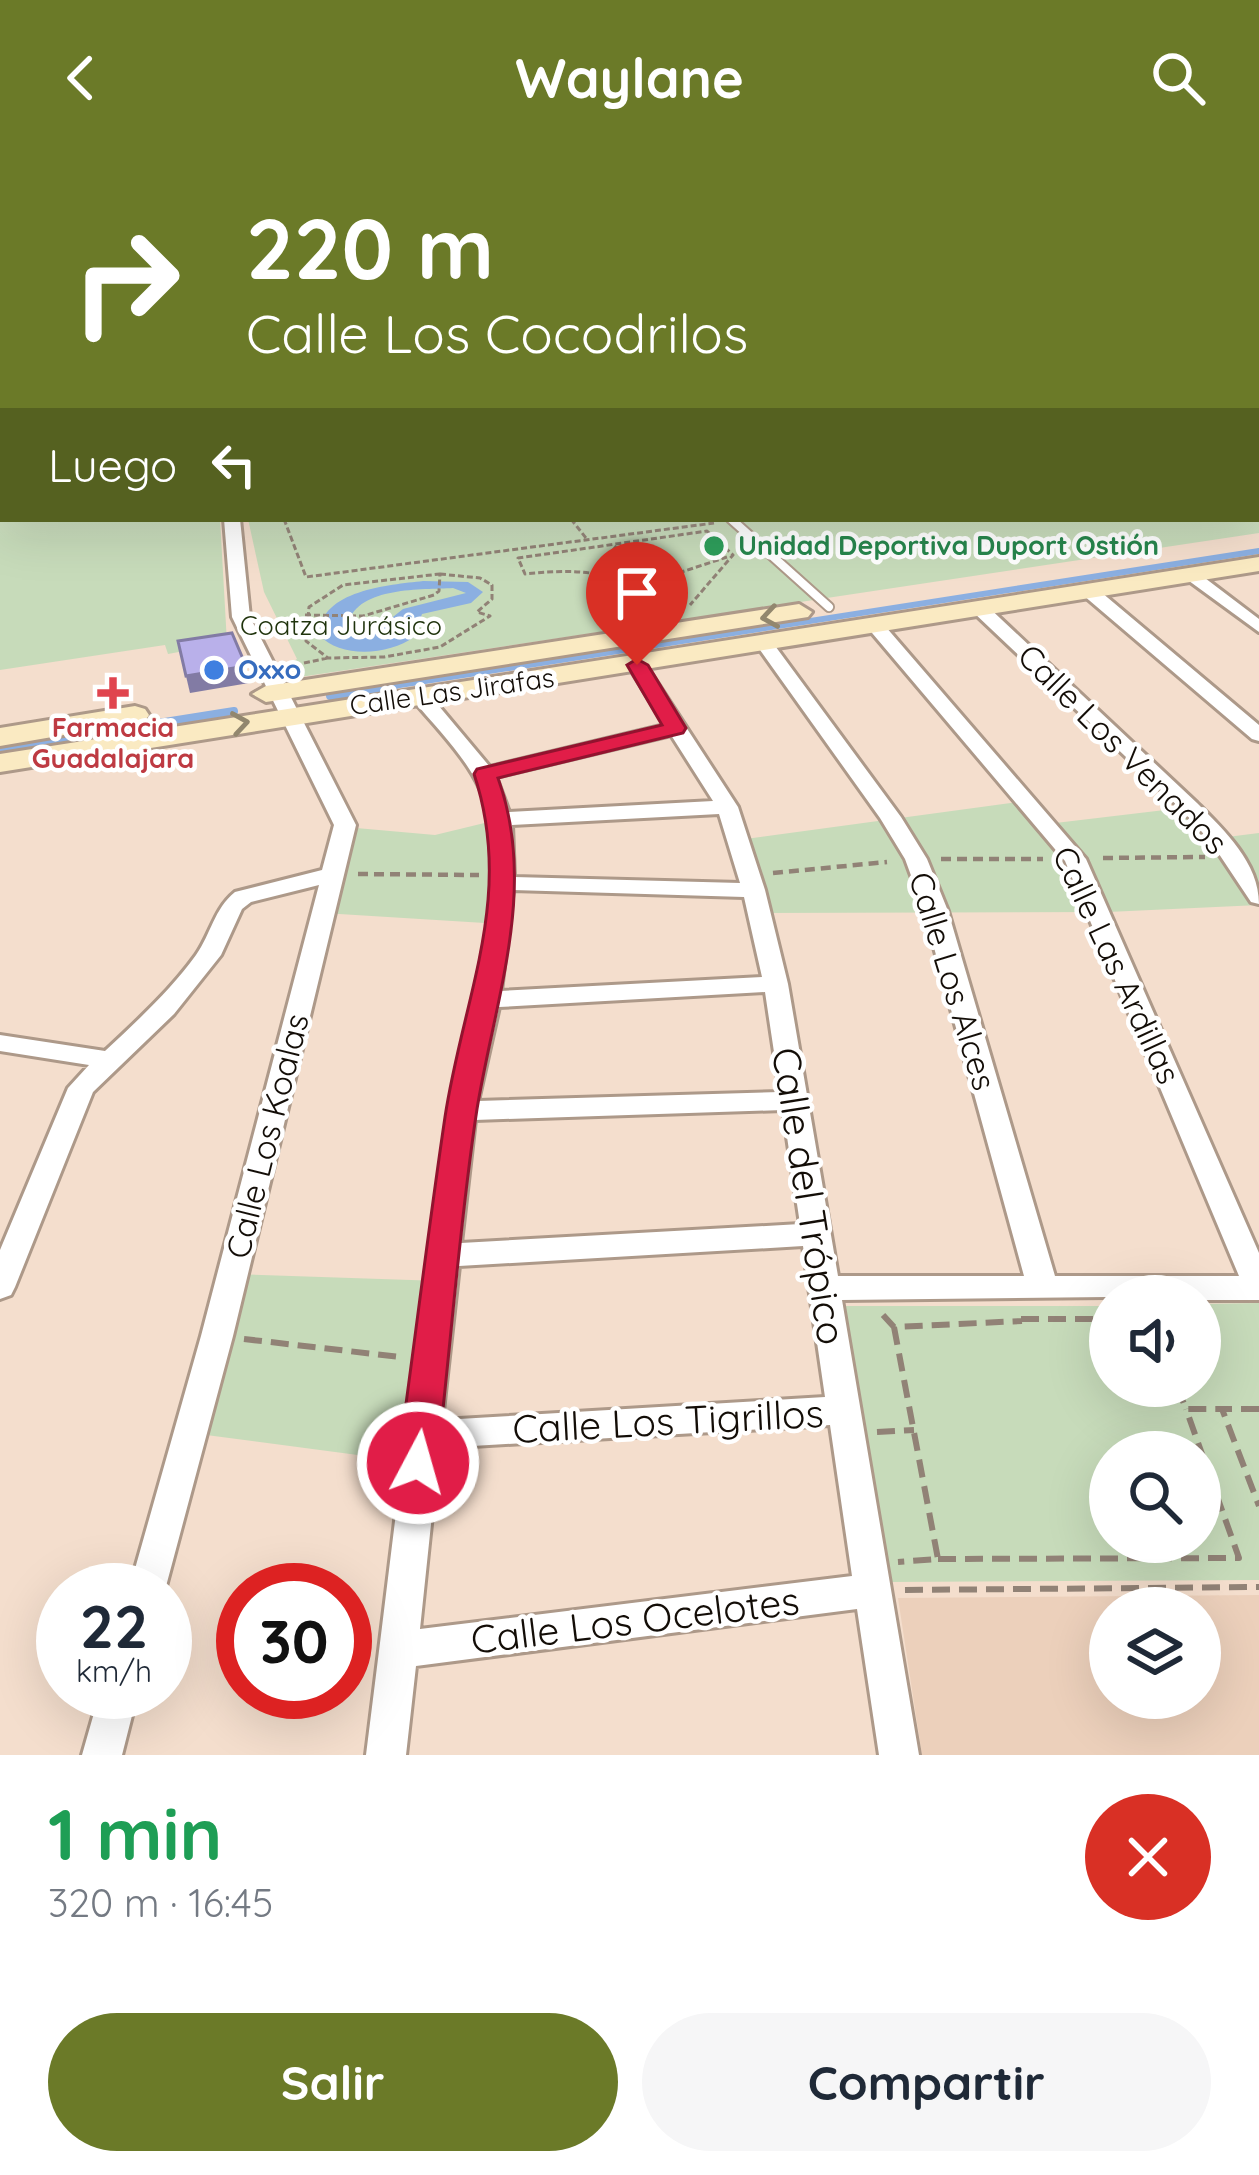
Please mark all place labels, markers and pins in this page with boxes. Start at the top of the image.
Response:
place label: Unidad Deportiva Duport Ostión [738,528,1159,562]
marker: Unidad Deportiva Duport Ostión [701,533,727,559]
pin [586,542,688,665]
place label: Oxxo [238,652,301,686]
marker: Oxxo [201,657,227,683]
marker: Farmacia Guadalajara [100,680,126,706]
place label: Farmacia Guadalajara [32,710,194,775]

